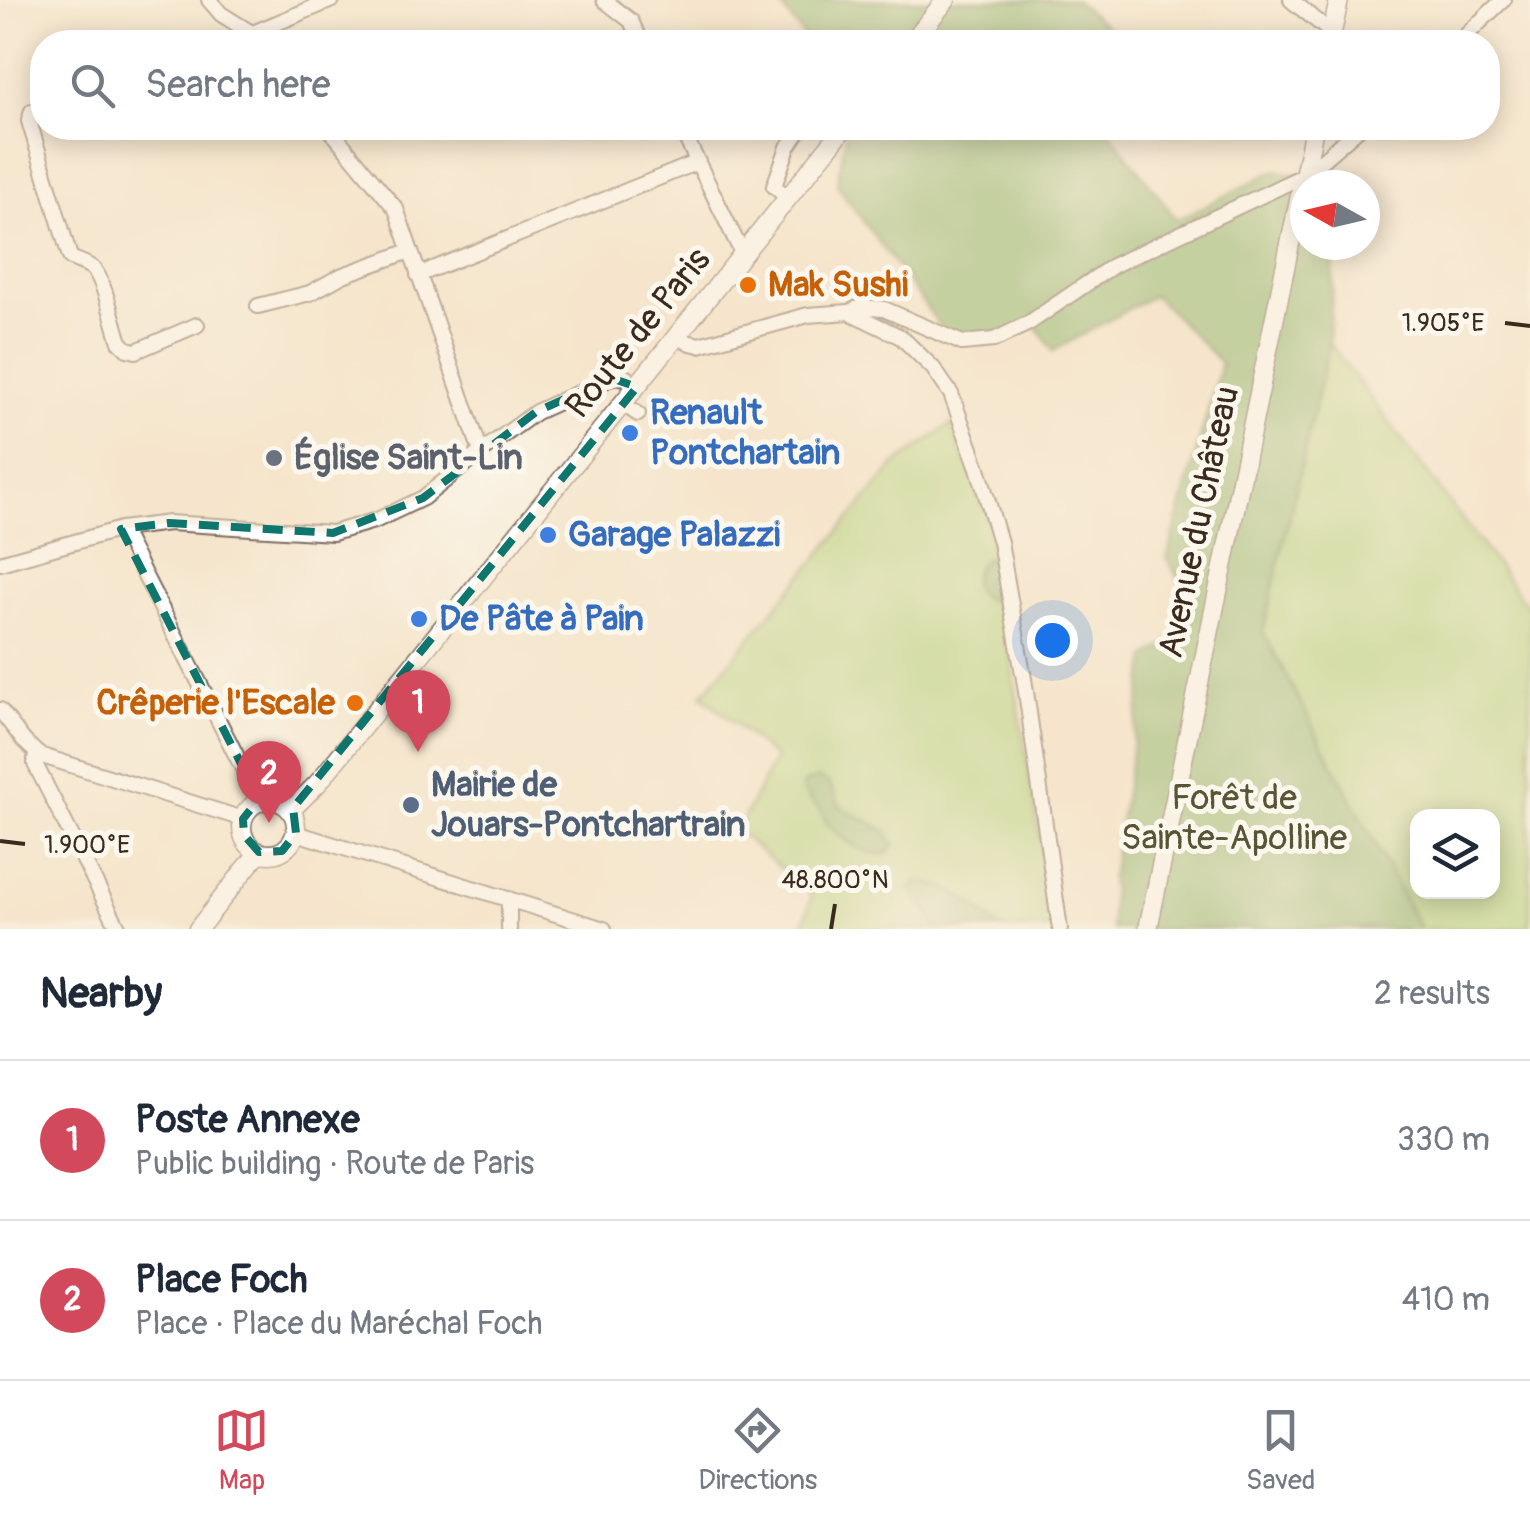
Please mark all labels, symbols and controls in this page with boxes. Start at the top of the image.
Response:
search box [30,30,1500,140]
icon: search [65,58,120,113]
text: Search here [145,61,331,109]
north arrow [1290,170,1380,260]
street label: Route de Paris [556,239,720,427]
place label: Mak Sushi [768,263,908,307]
marker: Mak Sushi [737,274,759,296]
text: 1.905°E [1402,308,1484,339]
street label: Avenue du Château [1149,382,1249,662]
place label: Renault Pontchartain [650,391,840,475]
marker: Renault Pontchartain [619,422,641,444]
place label: Église Saint-Lin [294,436,523,480]
marker: Église Saint-Lin [263,447,285,469]
place label: Garage Palazzi [568,513,780,557]
marker: Garage Palazzi [537,524,559,546]
place label: De Pâte à Pain [439,597,644,641]
marker: De Pâte à Pain [408,608,430,630]
your location [1027,615,1078,666]
pin: 1 [386,670,450,752]
place label: Crêperie l'Escale [96,681,336,725]
marker: Crêperie l'Escale [344,692,366,714]
pin: 2 [236,740,302,823]
place label: Mairie de Jouars-Pontchartrain [431,763,746,847]
park label: Forêt de Sainte-Apolline [1121,776,1347,860]
marker: Mairie de Jouars-Pontchartrain [400,794,422,816]
map controls [1410,809,1500,899]
button: layers [1410,809,1500,899]
text: 1.900°E [44,830,130,861]
text: 48.800°N [781,865,889,896]
text: Nearby [40,968,162,1020]
text: 2 results [1374,974,1490,1014]
text: Poste Annexe [135,1096,360,1144]
text: 1 [66,1120,79,1160]
text: 330 m [1397,1120,1490,1160]
text: Public building · Route de Paris [135,1144,534,1184]
text: Place Foch [135,1256,307,1304]
text: 2 [64,1280,81,1320]
text: 410 m [1402,1280,1490,1320]
text: Place · Place du Maréchal Foch [135,1304,542,1344]
tab: Map [214,1403,269,1498]
tab: Directions [698,1403,817,1498]
tab: Saved [1246,1403,1316,1498]

